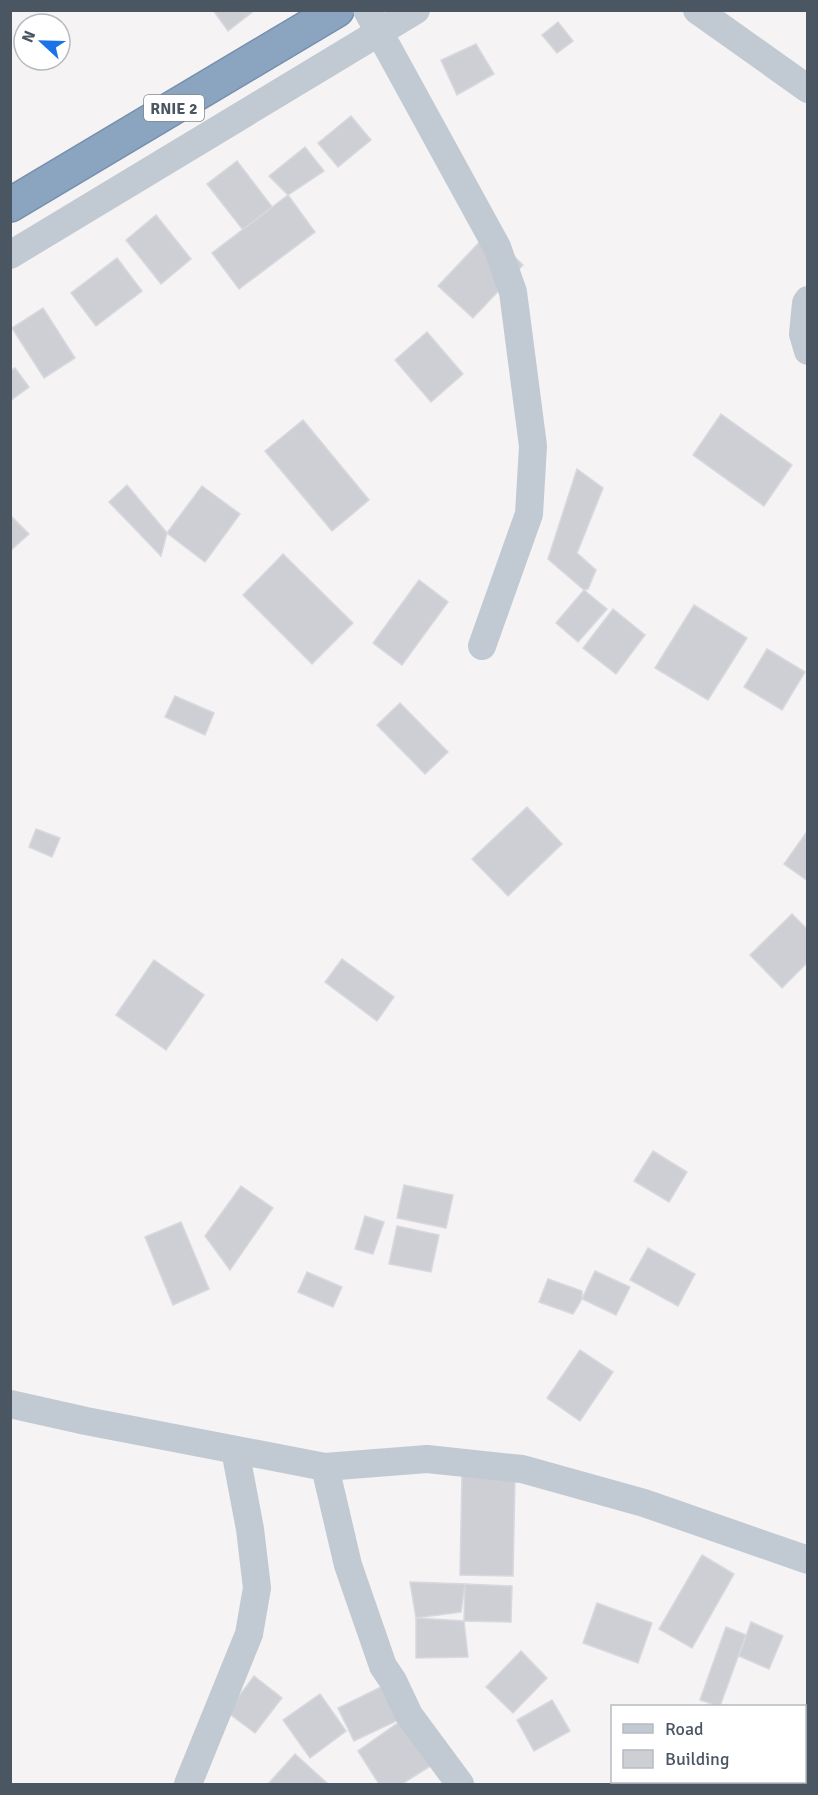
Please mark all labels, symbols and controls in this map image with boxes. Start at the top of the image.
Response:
north arrow [12,12,72,72]
text: N [18,28,40,46]
road number: RNIE 2 [144,95,204,121]
legend [611,1705,806,1783]
text: Road [665,1718,704,1740]
text: Building [665,1748,729,1770]

